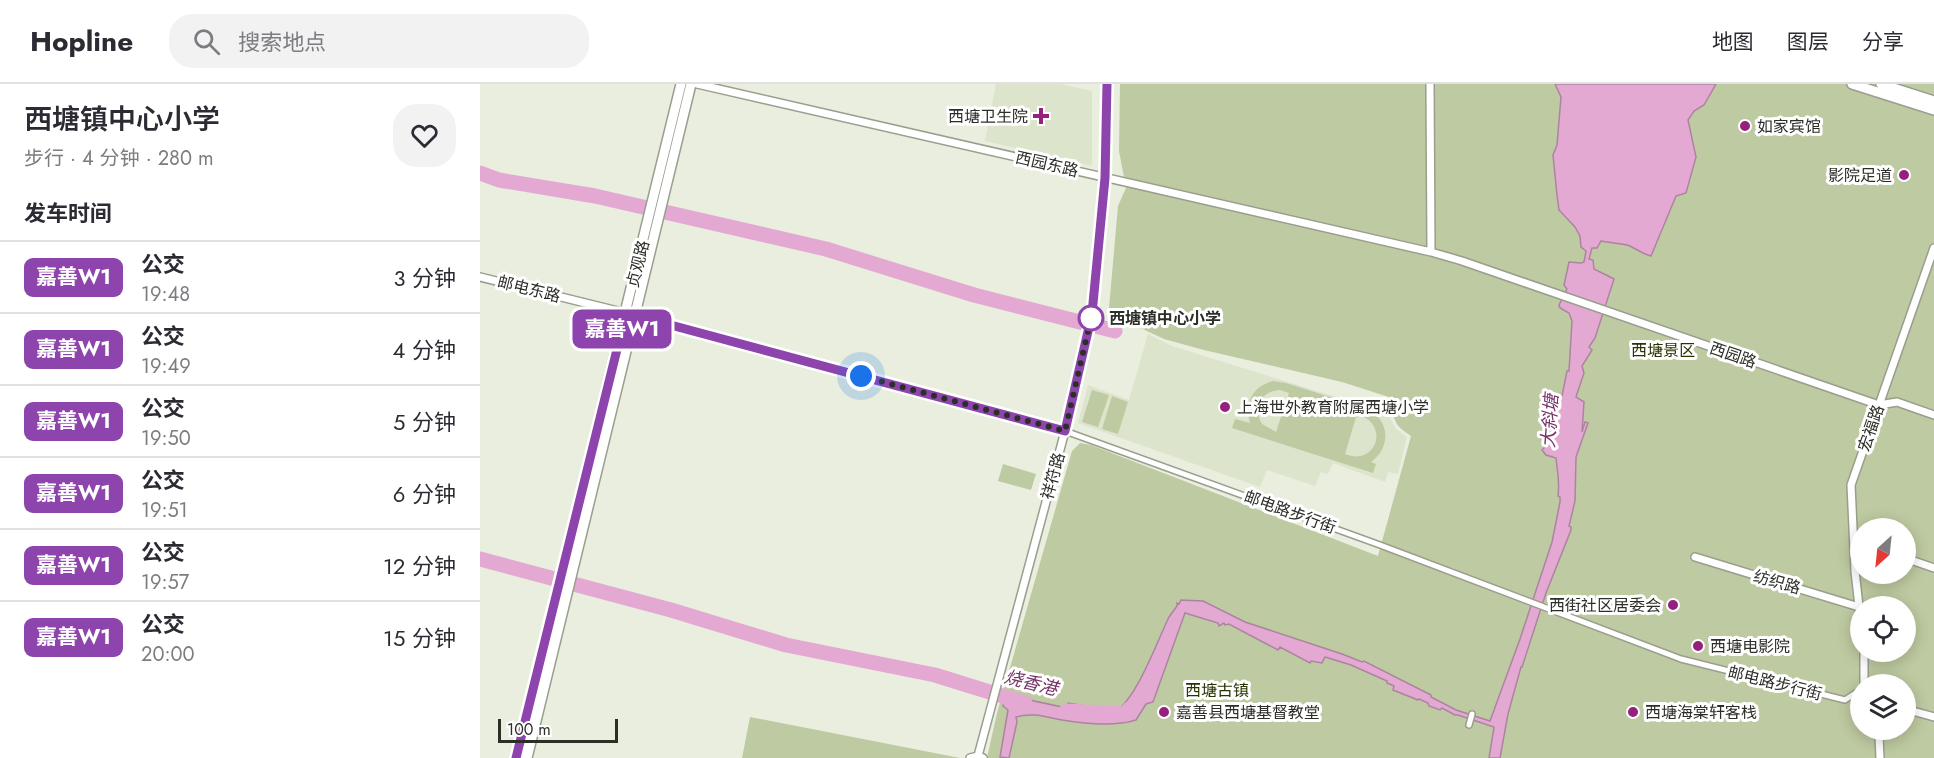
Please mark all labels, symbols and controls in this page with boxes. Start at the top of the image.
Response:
search box [169,14,589,68]
text: Hopline [30,21,133,62]
icon: search [190,25,223,58]
text: 搜索地点 [238,26,326,58]
text: 地图 [1712,27,1754,57]
text: 图层 [1787,27,1829,57]
text: 分享 [1862,27,1904,57]
text: 西塘镇中心小学 [24,99,220,140]
button: heart [393,104,456,167]
place label: 西塘卫生院 [948,105,1028,128]
marker: 西塘卫生院 [1032,107,1050,125]
place label: 如家宾馆 [1757,115,1821,138]
marker: 如家宾馆 [1738,119,1752,133]
text: 步行 · 4 分钟 · 280 m [24,144,214,173]
street label: 西园东路 [1013,146,1081,182]
place label: 影院足道 [1828,164,1892,187]
marker: 影院足道 [1897,168,1911,182]
text: 发车时间 [24,197,112,229]
street label: 贞观路 [621,238,655,290]
text: 公交 [141,248,185,280]
text: 嘉善W1 [36,262,111,292]
text: 3 分钟 [393,262,456,294]
street label: 邮电东路 [495,270,563,308]
text: 19:48 [141,280,190,309]
marker: 西塘镇中心小学 [1078,305,1104,331]
place label: 西塘镇中心小学 [1109,307,1221,330]
line badge: 嘉善W1 [580,310,664,348]
text: 嘉善W1 [584,314,660,344]
text: 公交 [141,320,185,352]
text: 嘉善W1 [36,334,111,364]
text: 4 分钟 [393,334,456,366]
street label: 西园路 [1707,336,1759,374]
park label: 西塘景区 [1631,339,1695,362]
text: 19:49 [141,352,191,381]
your location [846,361,876,391]
water label: 大斜塘 [1535,390,1565,449]
text: 公交 [141,392,185,424]
place label: 上海世外教育附属西塘小学 [1237,396,1429,419]
marker: 上海世外教育附属西塘小学 [1218,400,1232,414]
street label: 宏福路 [1852,402,1890,454]
text: 嘉善W1 [36,406,111,436]
text: 5 分钟 [393,406,456,438]
text: 19:50 [141,424,191,453]
street label: 祥符路 [1036,450,1070,502]
text: 公交 [141,464,185,496]
text: 嘉善W1 [36,478,111,508]
text: 6 分钟 [393,478,456,510]
street label: 邮电路步行街 [1241,485,1339,539]
text: 19:51 [141,496,188,525]
north arrow [1850,518,1916,584]
map controls [1850,518,1916,740]
text: 公交 [141,536,185,568]
text: 嘉善W1 [36,550,111,580]
text: 12 分钟 [383,550,456,582]
street label: 纺织路 [1751,564,1803,600]
text: 19:57 [141,568,189,597]
place label: 西街社区居委会 [1549,594,1661,617]
button: locate [1850,596,1916,662]
marker: 西街社区居委会 [1666,598,1680,612]
text: 公交 [141,608,185,640]
text: 嘉善W1 [36,622,111,652]
text: 15 分钟 [383,622,456,654]
place label: 西塘电影院 [1710,635,1790,658]
marker: 西塘电影院 [1691,639,1705,653]
text: 20:00 [141,640,194,669]
street label: 邮电路步行街 [1726,660,1824,706]
water label: 烧香港 [1002,664,1063,703]
button: layers [1850,674,1916,740]
park label: 西塘古镇 [1185,679,1249,702]
place label: 嘉善县西塘基督教堂 [1176,701,1320,724]
place label: 西塘海棠轩客栈 [1645,701,1757,724]
marker: 嘉善县西塘基督教堂 [1157,705,1171,719]
marker: 西塘海棠轩客栈 [1626,705,1640,719]
scale bar [498,716,618,744]
text: 100 m [507,718,551,741]

